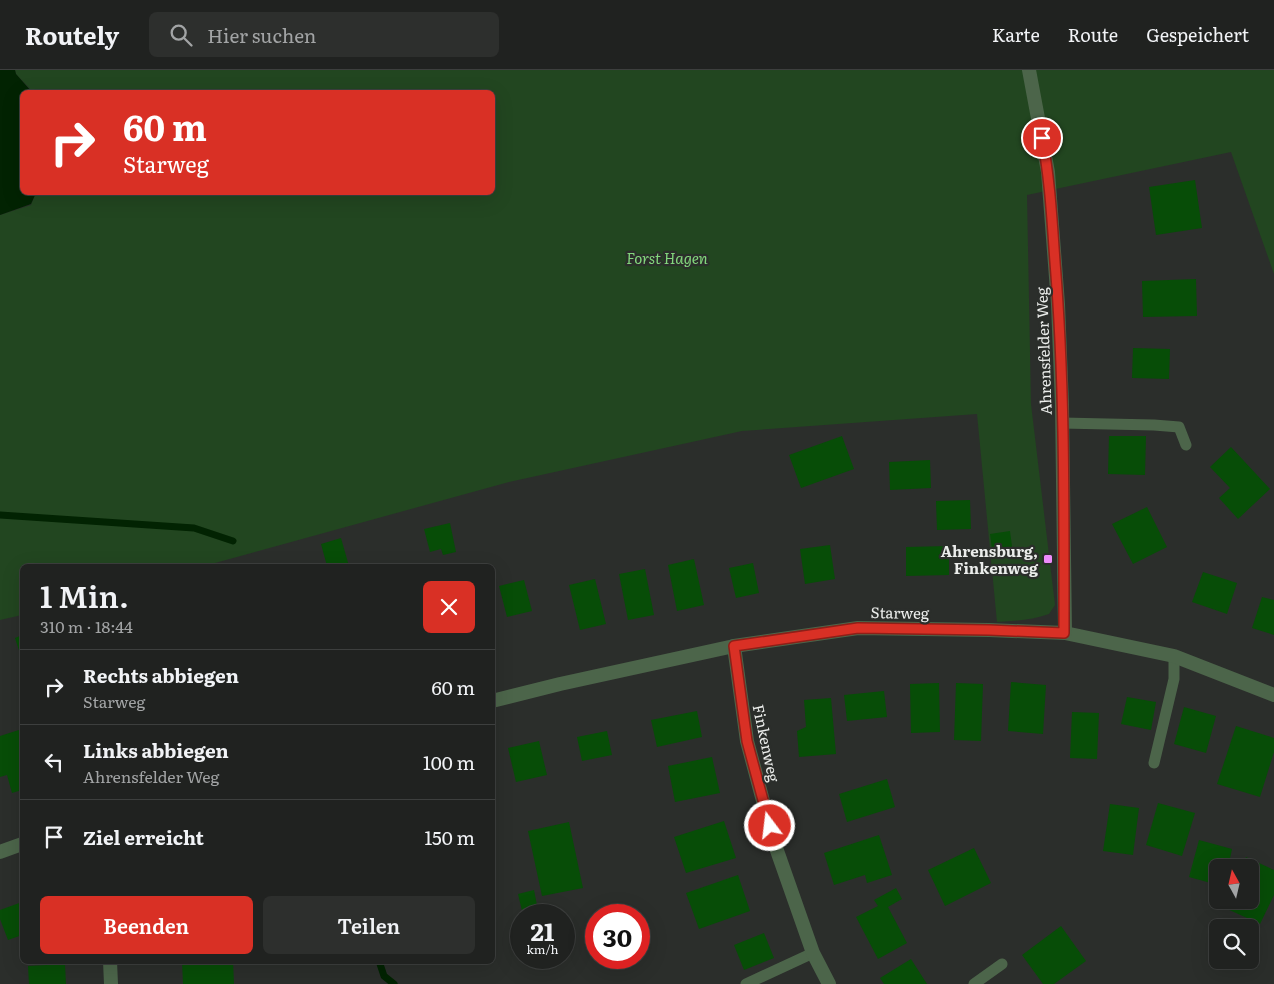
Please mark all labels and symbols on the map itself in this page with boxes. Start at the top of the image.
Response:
pin [1021,117,1063,159]
park label: Forst Hagen [626,246,708,269]
street label: Ahrensfelder Weg [1029,286,1057,415]
place label: Ahrensburg, Finkenweg [941,539,1039,579]
marker: Ahrensburg, Finkenweg [1042,553,1054,565]
street label: Starweg [871,600,930,624]
street label: Finkenweg [748,702,787,785]
position arrow [743,799,795,851]
north arrow [1209,859,1259,909]
speed limit sign: 30 [585,904,650,969]

